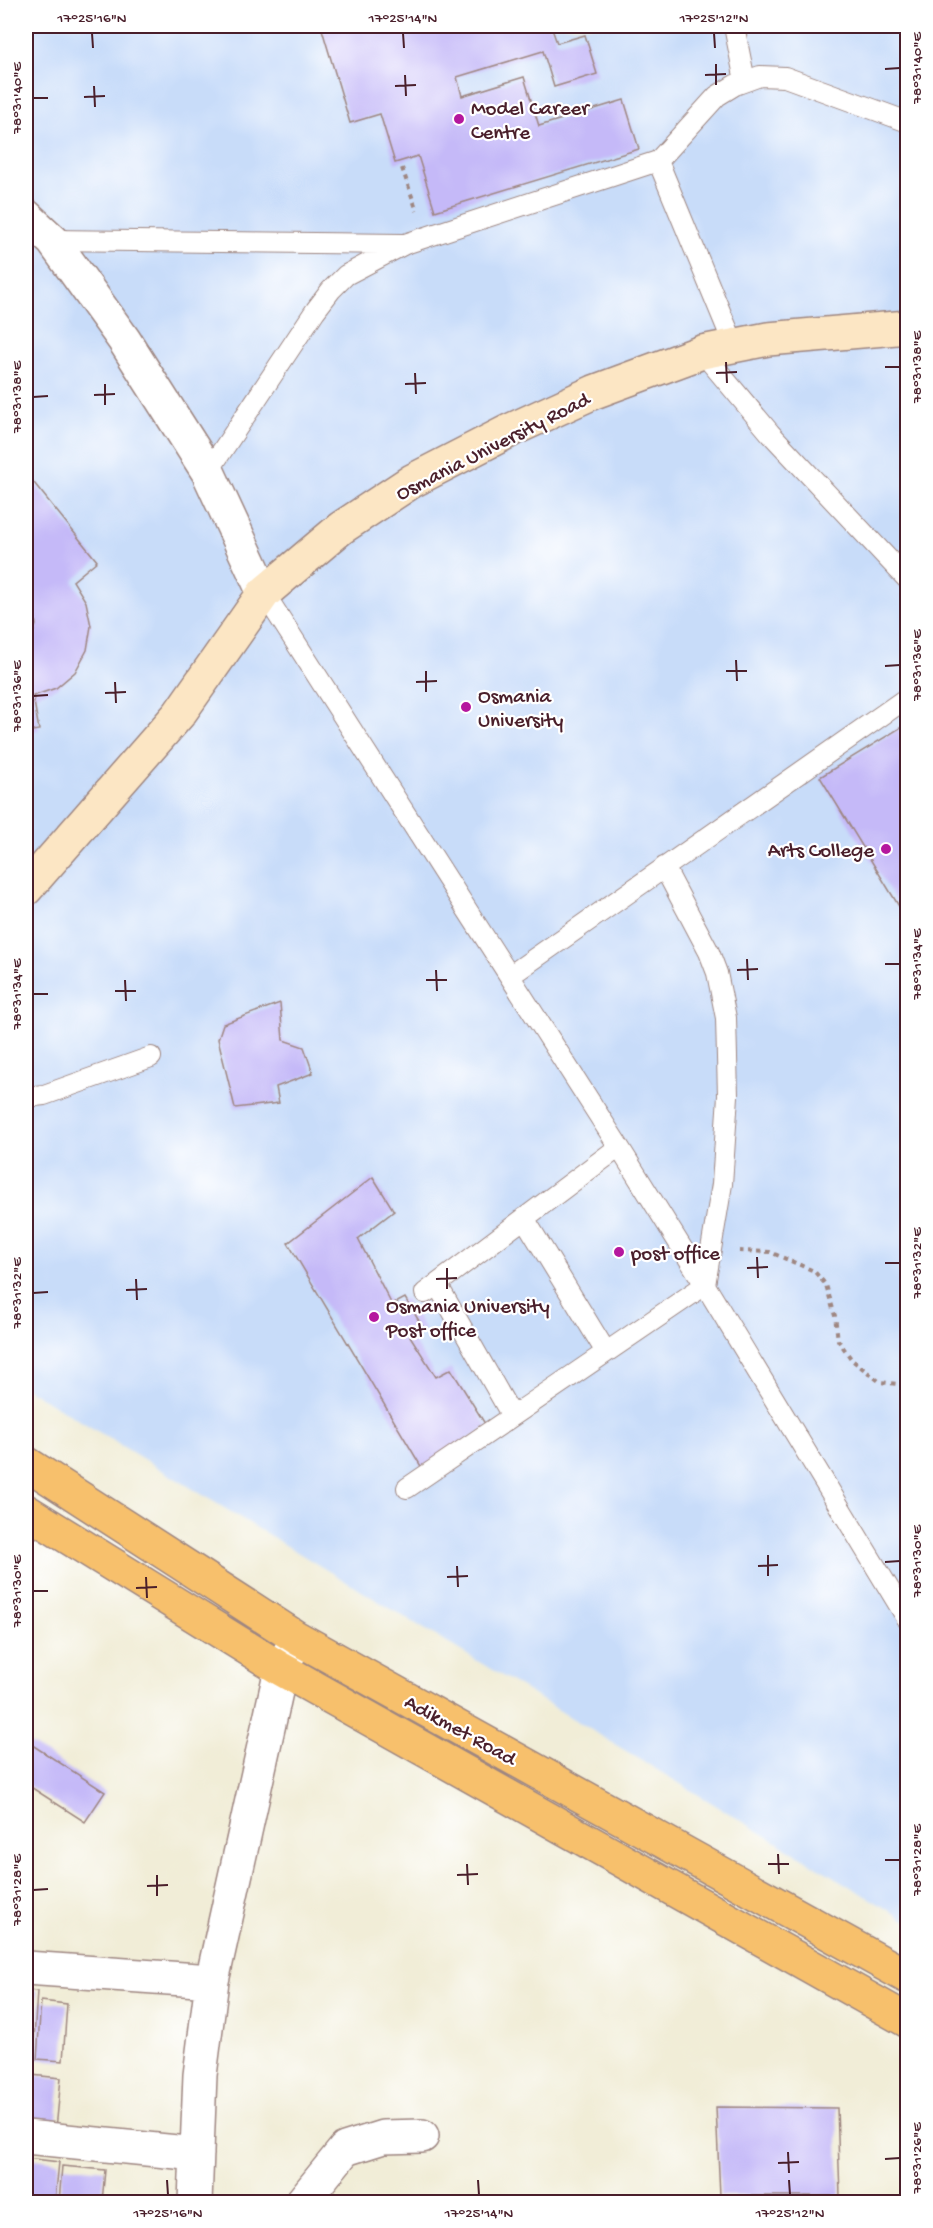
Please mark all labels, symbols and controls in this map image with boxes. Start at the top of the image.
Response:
text: 17°25'16"N [56,10,127,28]
text: 17°25'14"N [368,10,438,28]
text: 17°25'12"N [678,10,749,28]
text: 78°31'40"E [909,32,927,105]
text: 78°31'40"E [9,62,27,135]
place label: Model Career Centre [471,98,590,147]
marker: Model Career Centre [452,112,466,126]
text: 78°31'38"E [909,330,927,404]
text: 78°31'38"E [9,360,27,434]
street label: Osmania University Road [392,388,596,508]
text: 78°31'36"E [909,629,927,702]
text: 78°31'36"E [9,660,27,733]
place label: Osmania University [478,686,563,735]
marker: Osmania University [459,700,473,714]
place label: Arts College [768,840,875,865]
marker: Arts College [879,842,893,856]
text: 78°31'34"E [909,928,927,1000]
text: 78°31'34"E [9,958,27,1030]
text: 78°31'32"E [909,1227,927,1300]
place label: post office [630,1243,721,1268]
marker: post office [612,1245,626,1259]
text: 78°31'32"E [9,1257,27,1330]
place label: Osmania University Post office [385,1296,549,1345]
marker: Osmania University Post office [367,1310,381,1324]
text: 78°31'30"E [909,1524,927,1598]
text: 78°31'30"E [9,1554,27,1628]
street label: Adikmet Road [399,1691,521,1774]
text: 78°31'28"E [909,1824,927,1897]
text: 78°31'28"E [9,1854,27,1927]
text: 78°31'26"E [909,2122,927,2194]
text: 17°25'16"N [132,2205,203,2223]
text: 17°25'14"N [444,2205,514,2223]
text: 17°25'12"N [754,2205,825,2223]

